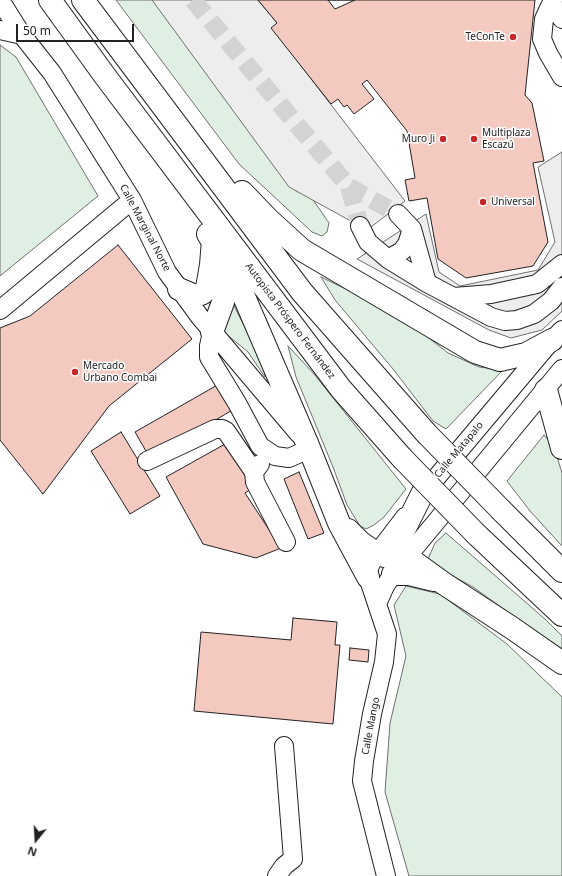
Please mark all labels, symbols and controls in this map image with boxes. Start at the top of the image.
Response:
scale bar [18,16,136,42]
text: 50 m [23,22,51,39]
place label: TeConTe [465,31,505,43]
marker: TeConTe [508,32,518,42]
place label: Multiplaza Escazú [482,127,531,150]
place label: Muro Ji [402,133,435,145]
marker: Muro Ji [438,134,448,144]
marker: Multiplaza Escazú [469,134,479,144]
street label: Calle Marginal Norte [117,182,173,274]
place label: Universal [491,196,535,208]
marker: Universal [478,197,488,207]
street label: Autopista Próspero Fernández [242,261,338,381]
place label: Mercado Urbano Combai [83,360,157,384]
marker: Mercado Urbano Combai [70,367,80,377]
street label: Calle Matapalo [432,419,486,481]
street label: Calle Mango [360,696,382,756]
north arrow [16,820,56,860]
text: N [26,843,39,860]

